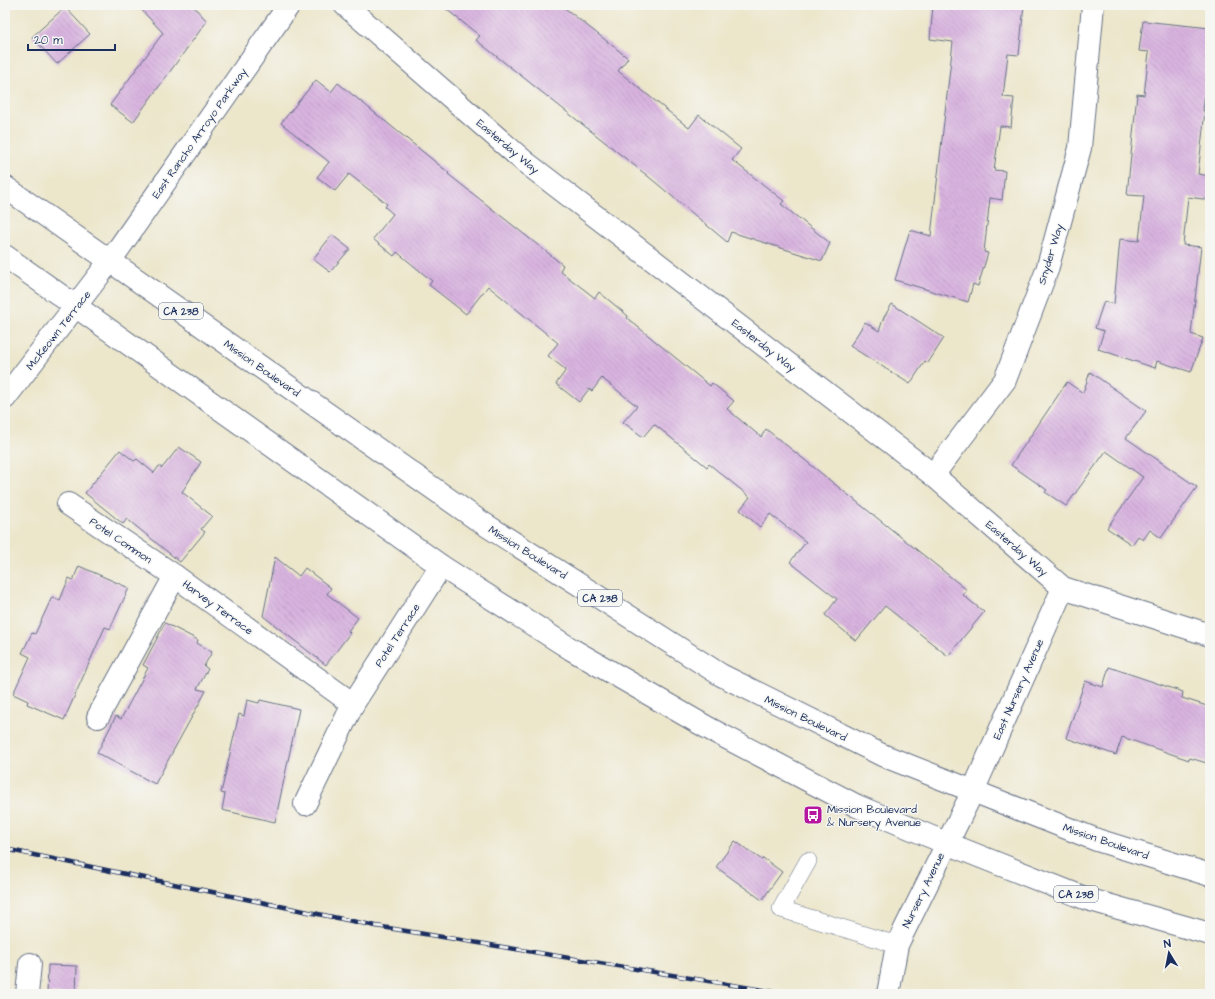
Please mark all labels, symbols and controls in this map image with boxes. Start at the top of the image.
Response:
scale bar [28,26,115,52]
text: 20 m [34,32,63,49]
street label: East Rancho Arroyo Parkway [148,65,251,202]
street label: Easterday Way [472,116,542,178]
street label: Snyder Way [1034,222,1068,287]
street label: McKeown Terrace [23,287,94,373]
road number: CA 238 [159,303,203,319]
street label: Easterday Way [728,316,799,376]
street label: Mission Boulevard [221,336,303,401]
street label: Potel Common [86,514,155,567]
street label: Easterday Way [982,517,1051,580]
street label: Mission Boulevard [486,522,570,583]
street label: Harvey Terrace [179,577,256,639]
road number: CA 238 [578,590,622,606]
street label: Potel Terrace [371,600,424,670]
street label: East Nursery Avenue [989,636,1048,742]
street label: Mission Boulevard [762,692,850,745]
place label: Mission Boulevard & Nursery Avenue [827,802,921,831]
bus stop icon: Mission Boulevard & Nursery Avenue [802,804,824,826]
street label: Mission Boulevard [1061,820,1151,863]
street label: Nursery Avenue [899,850,949,931]
road number: CA 238 [1054,886,1098,902]
north arrow [1149,933,1189,973]
text: N [1163,936,1172,952]

